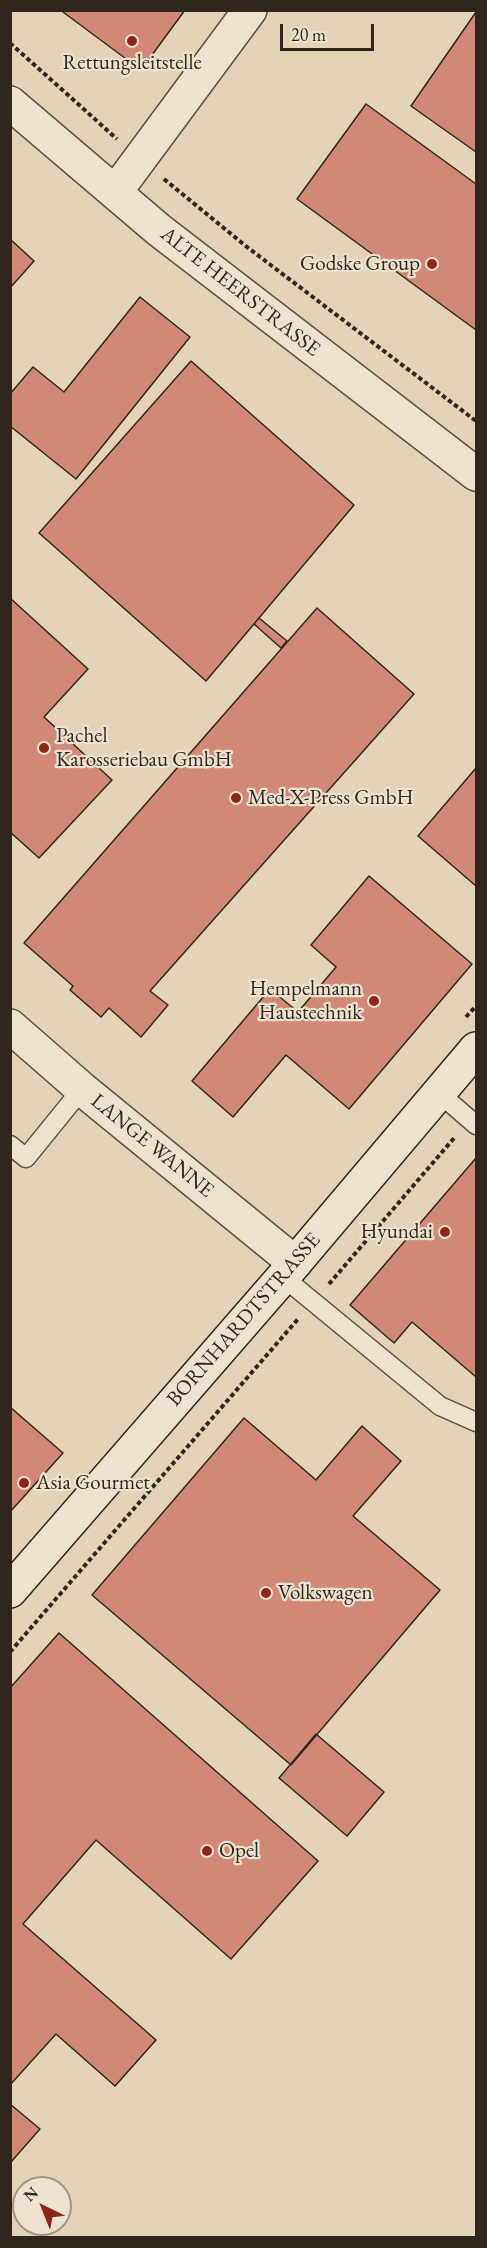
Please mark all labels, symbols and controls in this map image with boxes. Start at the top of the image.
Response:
scale bar [283,12,378,50]
text: 20 m [291,23,326,46]
marker: Rettungsleitstelle [125,34,139,48]
place label: Rettungsleitstelle [62,50,202,76]
street label: ALTE HEERSTRASSE [155,222,325,362]
place label: Godske Group [300,251,420,277]
marker: Godske Group [425,257,439,271]
place label: Pachel Karosseriebau GmbH [56,723,232,773]
marker: Pachel Karosseriebau GmbH [37,741,51,755]
place label: Med-X-Press GmbH [248,785,414,811]
marker: Med-X-Press GmbH [229,791,243,805]
place label: Hempelmann Haustechnik [249,976,362,1026]
marker: Hempelmann Haustechnik [367,994,381,1008]
street label: LANGE WANNE [85,1089,219,1203]
place label: Hyundai [360,1219,433,1245]
marker: Hyundai [438,1225,452,1239]
street label: BORNHARDTSTRASSE [162,1228,326,1412]
place label: Asia Gourmet [36,1470,150,1496]
marker: Asia Gourmet [17,1476,31,1490]
place label: Volkswagen [278,1580,373,1606]
marker: Volkswagen [259,1586,273,1600]
place label: Opel [219,1838,259,1864]
marker: Opel [200,1844,214,1858]
north arrow [12,2176,72,2236]
text: N [19,2182,43,2206]

